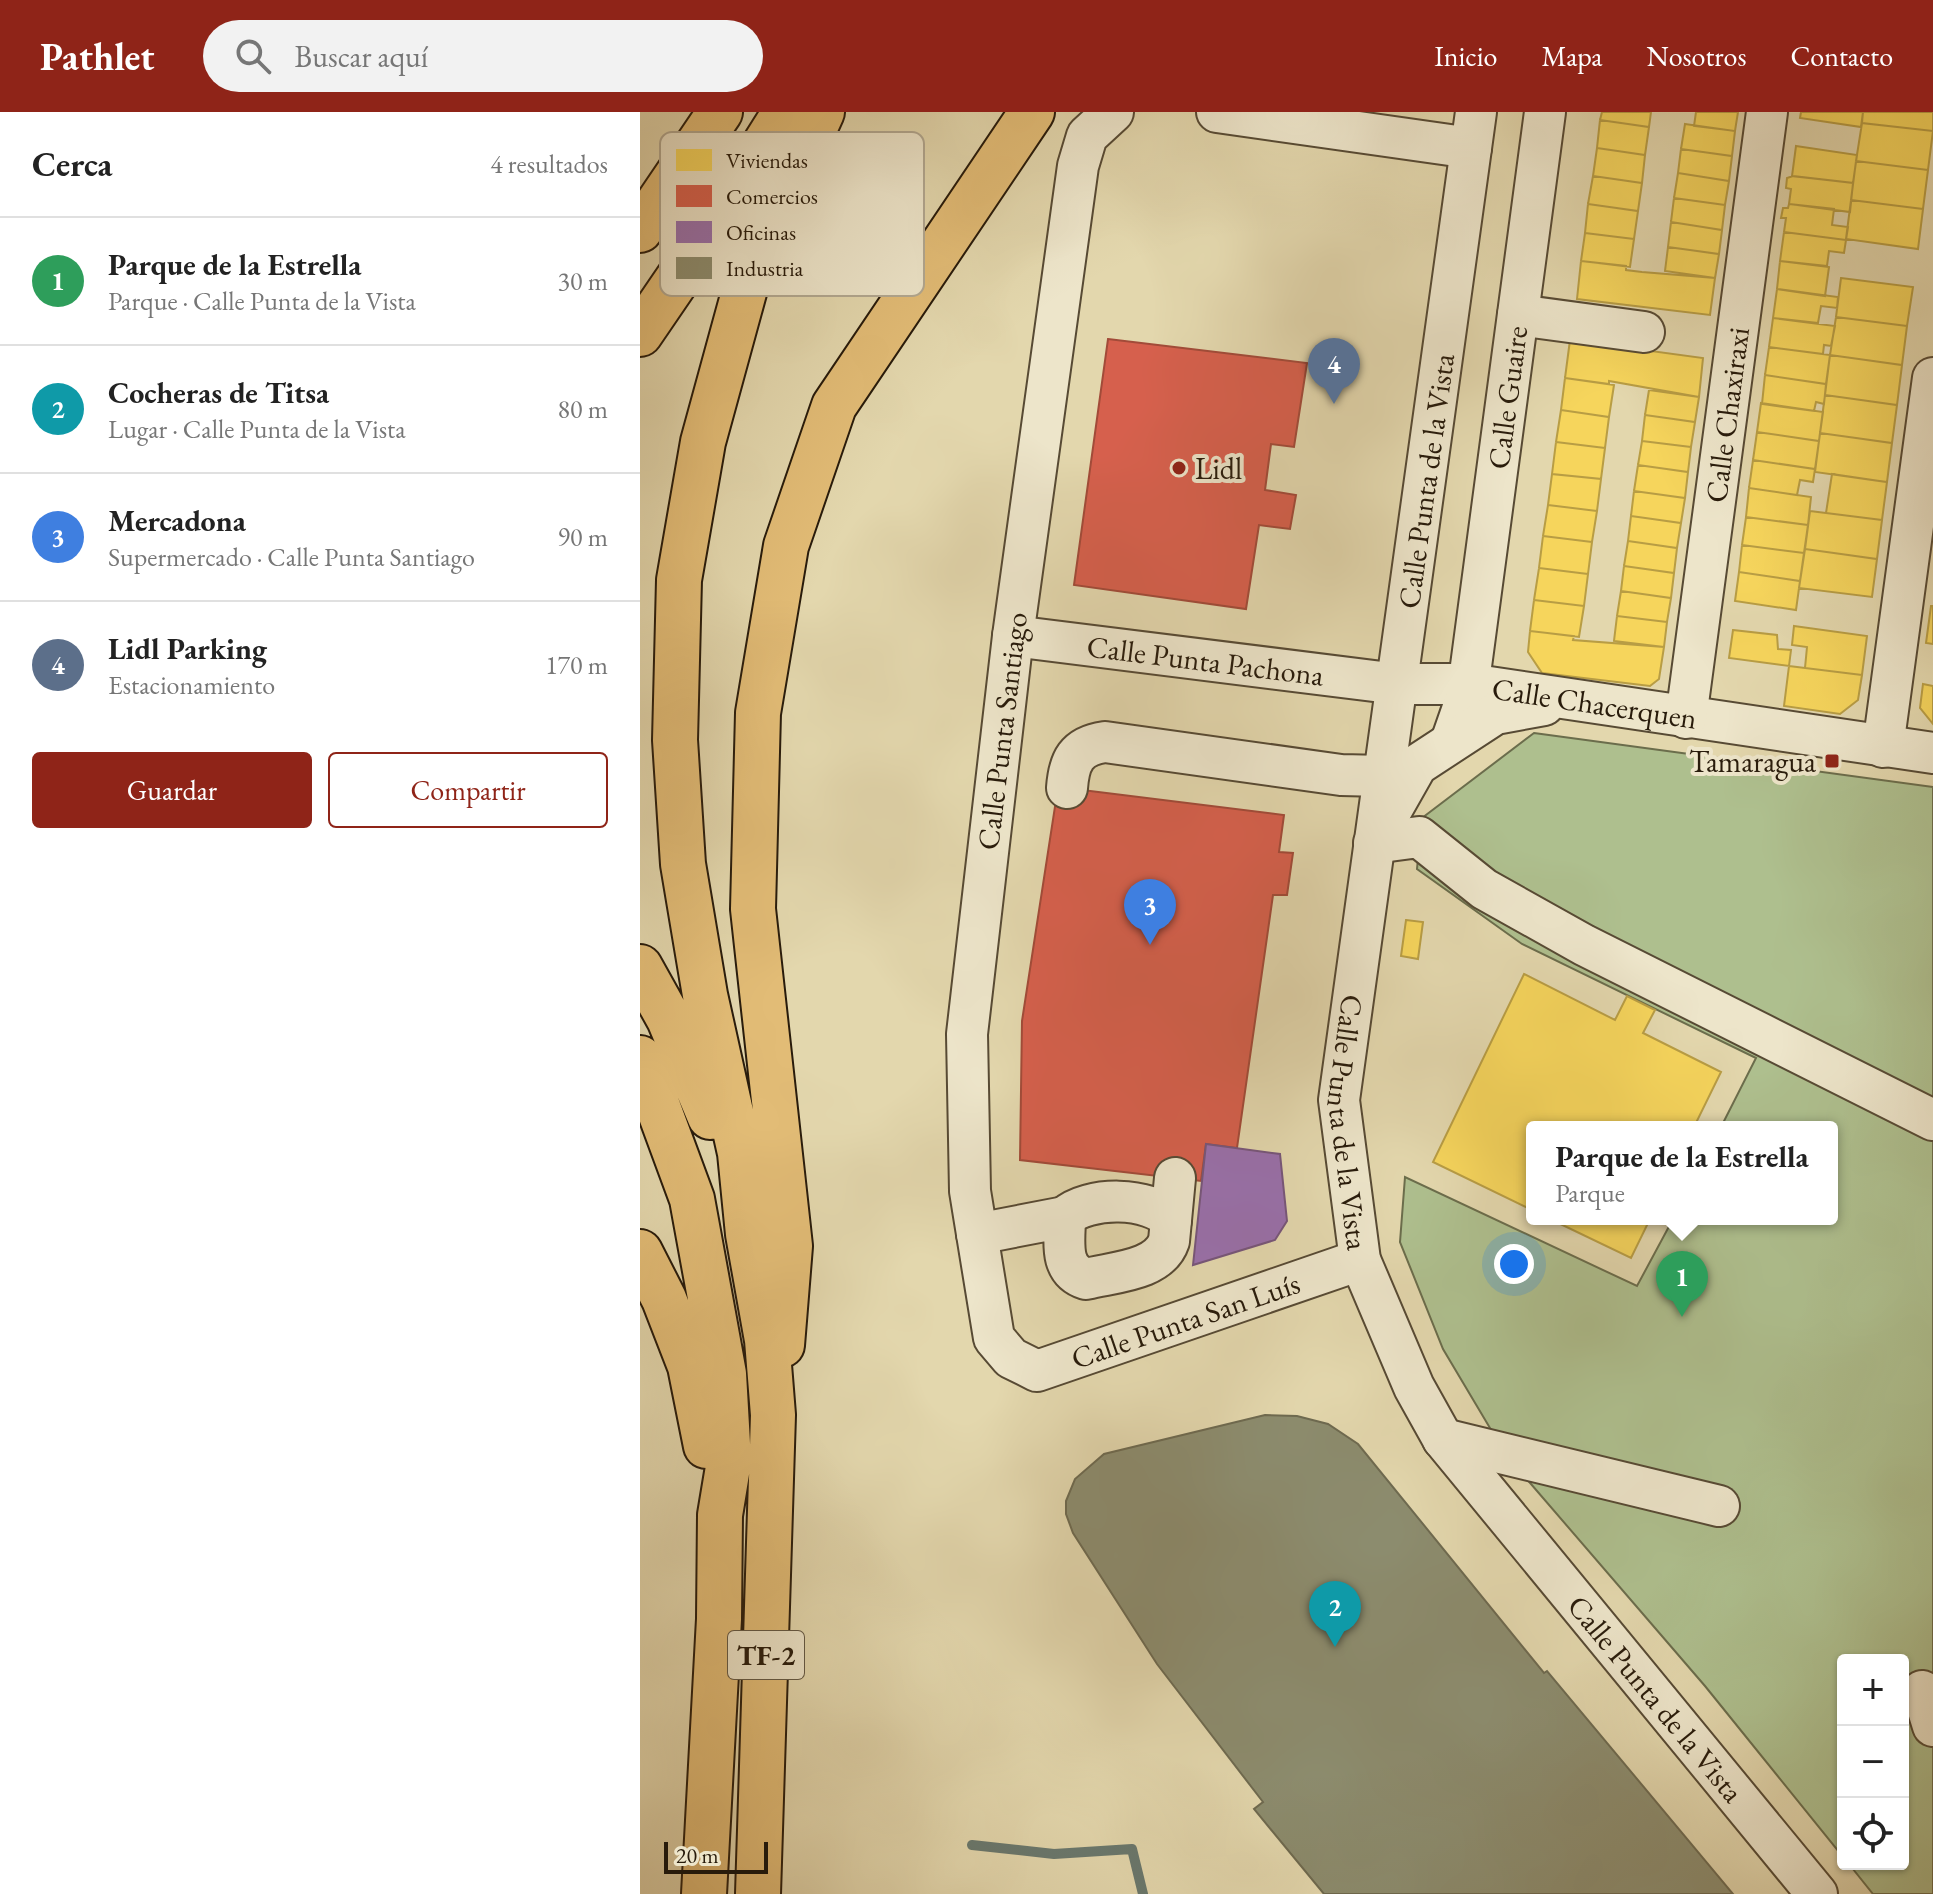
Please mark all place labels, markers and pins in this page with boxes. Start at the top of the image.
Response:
pin: 4 [1308,338,1360,404]
place label: Lidl [1195,449,1242,488]
marker: Lidl [1170,459,1188,477]
place label: Tamaragua [1689,742,1816,781]
marker: Tamaragua [1823,752,1841,770]
pin: 3 [1124,879,1176,945]
pin: 1 [1656,1251,1708,1317]
pin: 2 [1309,1581,1361,1647]

